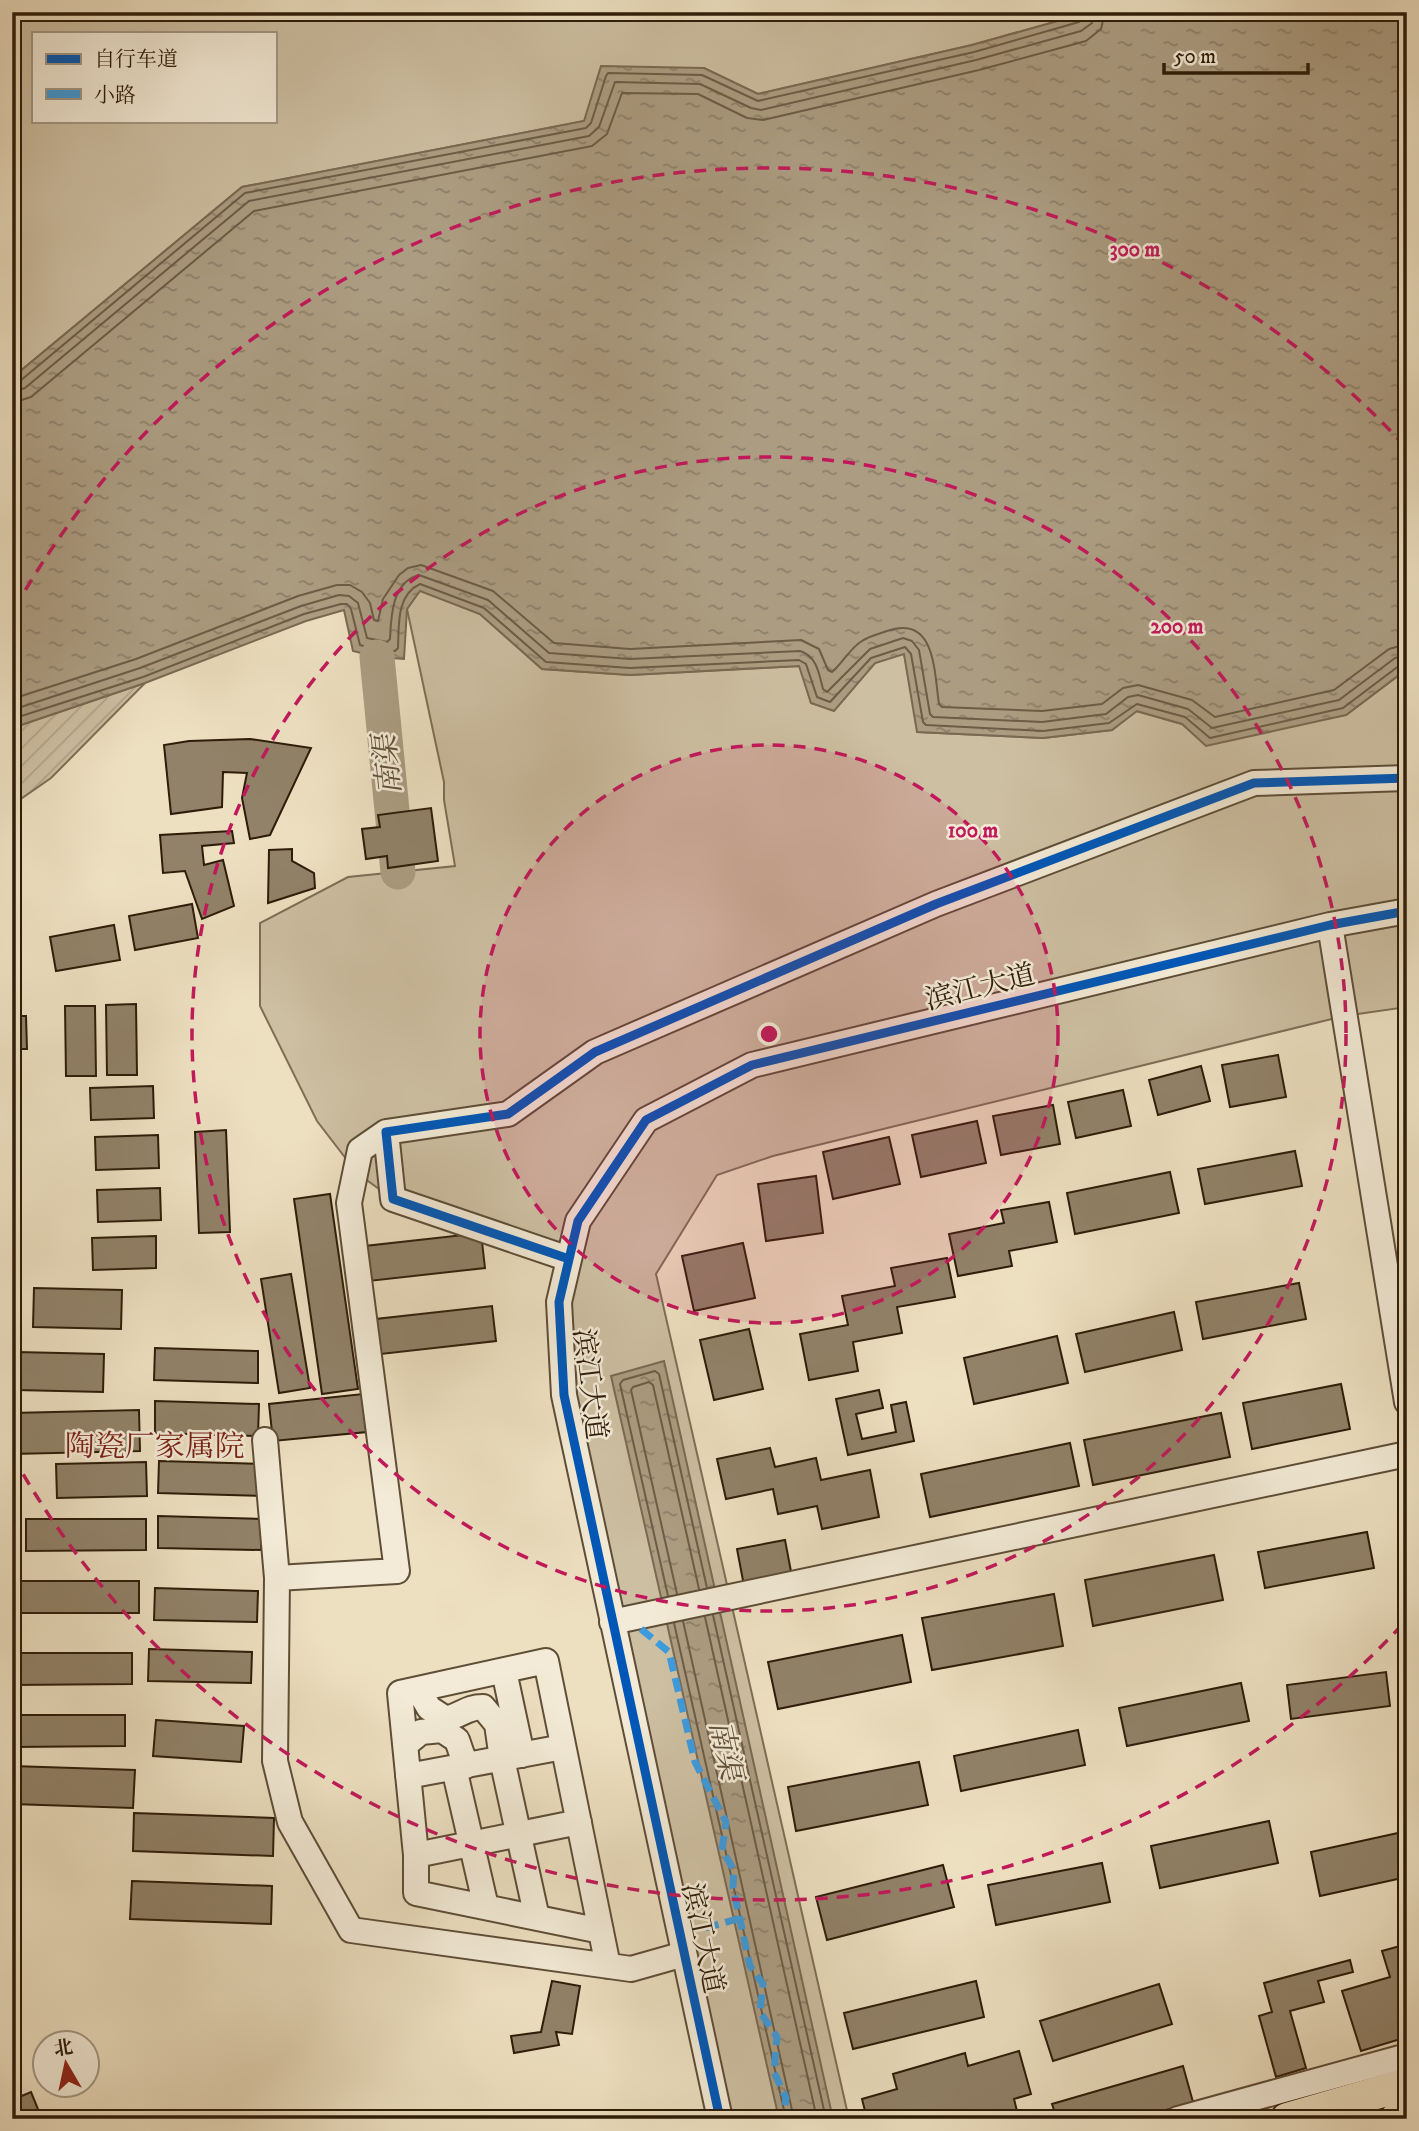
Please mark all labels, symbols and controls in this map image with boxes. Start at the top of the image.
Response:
legend [32,32,276,122]
scale bar [1164,32,1307,76]
text: 50 m [1174,44,1216,70]
text: 自行车道 [94,47,178,73]
text: 小路 [94,83,136,109]
text: 300 m [1110,237,1161,263]
text: 200 m [1150,614,1204,640]
water label: 南渠 [367,729,410,797]
text: 100 m [948,818,998,844]
street label: 滨江大道 [922,957,1039,1018]
centre of rings [757,1022,781,1046]
street label: 滨江大道 [565,1326,614,1442]
district label: 陶瓷厂家属院 [65,1429,245,1466]
water label: 南渠 [700,1717,750,1787]
street label: 滨江大道 [674,1880,731,1997]
north arrow [32,2030,102,2100]
text: 北 [52,2036,75,2062]

